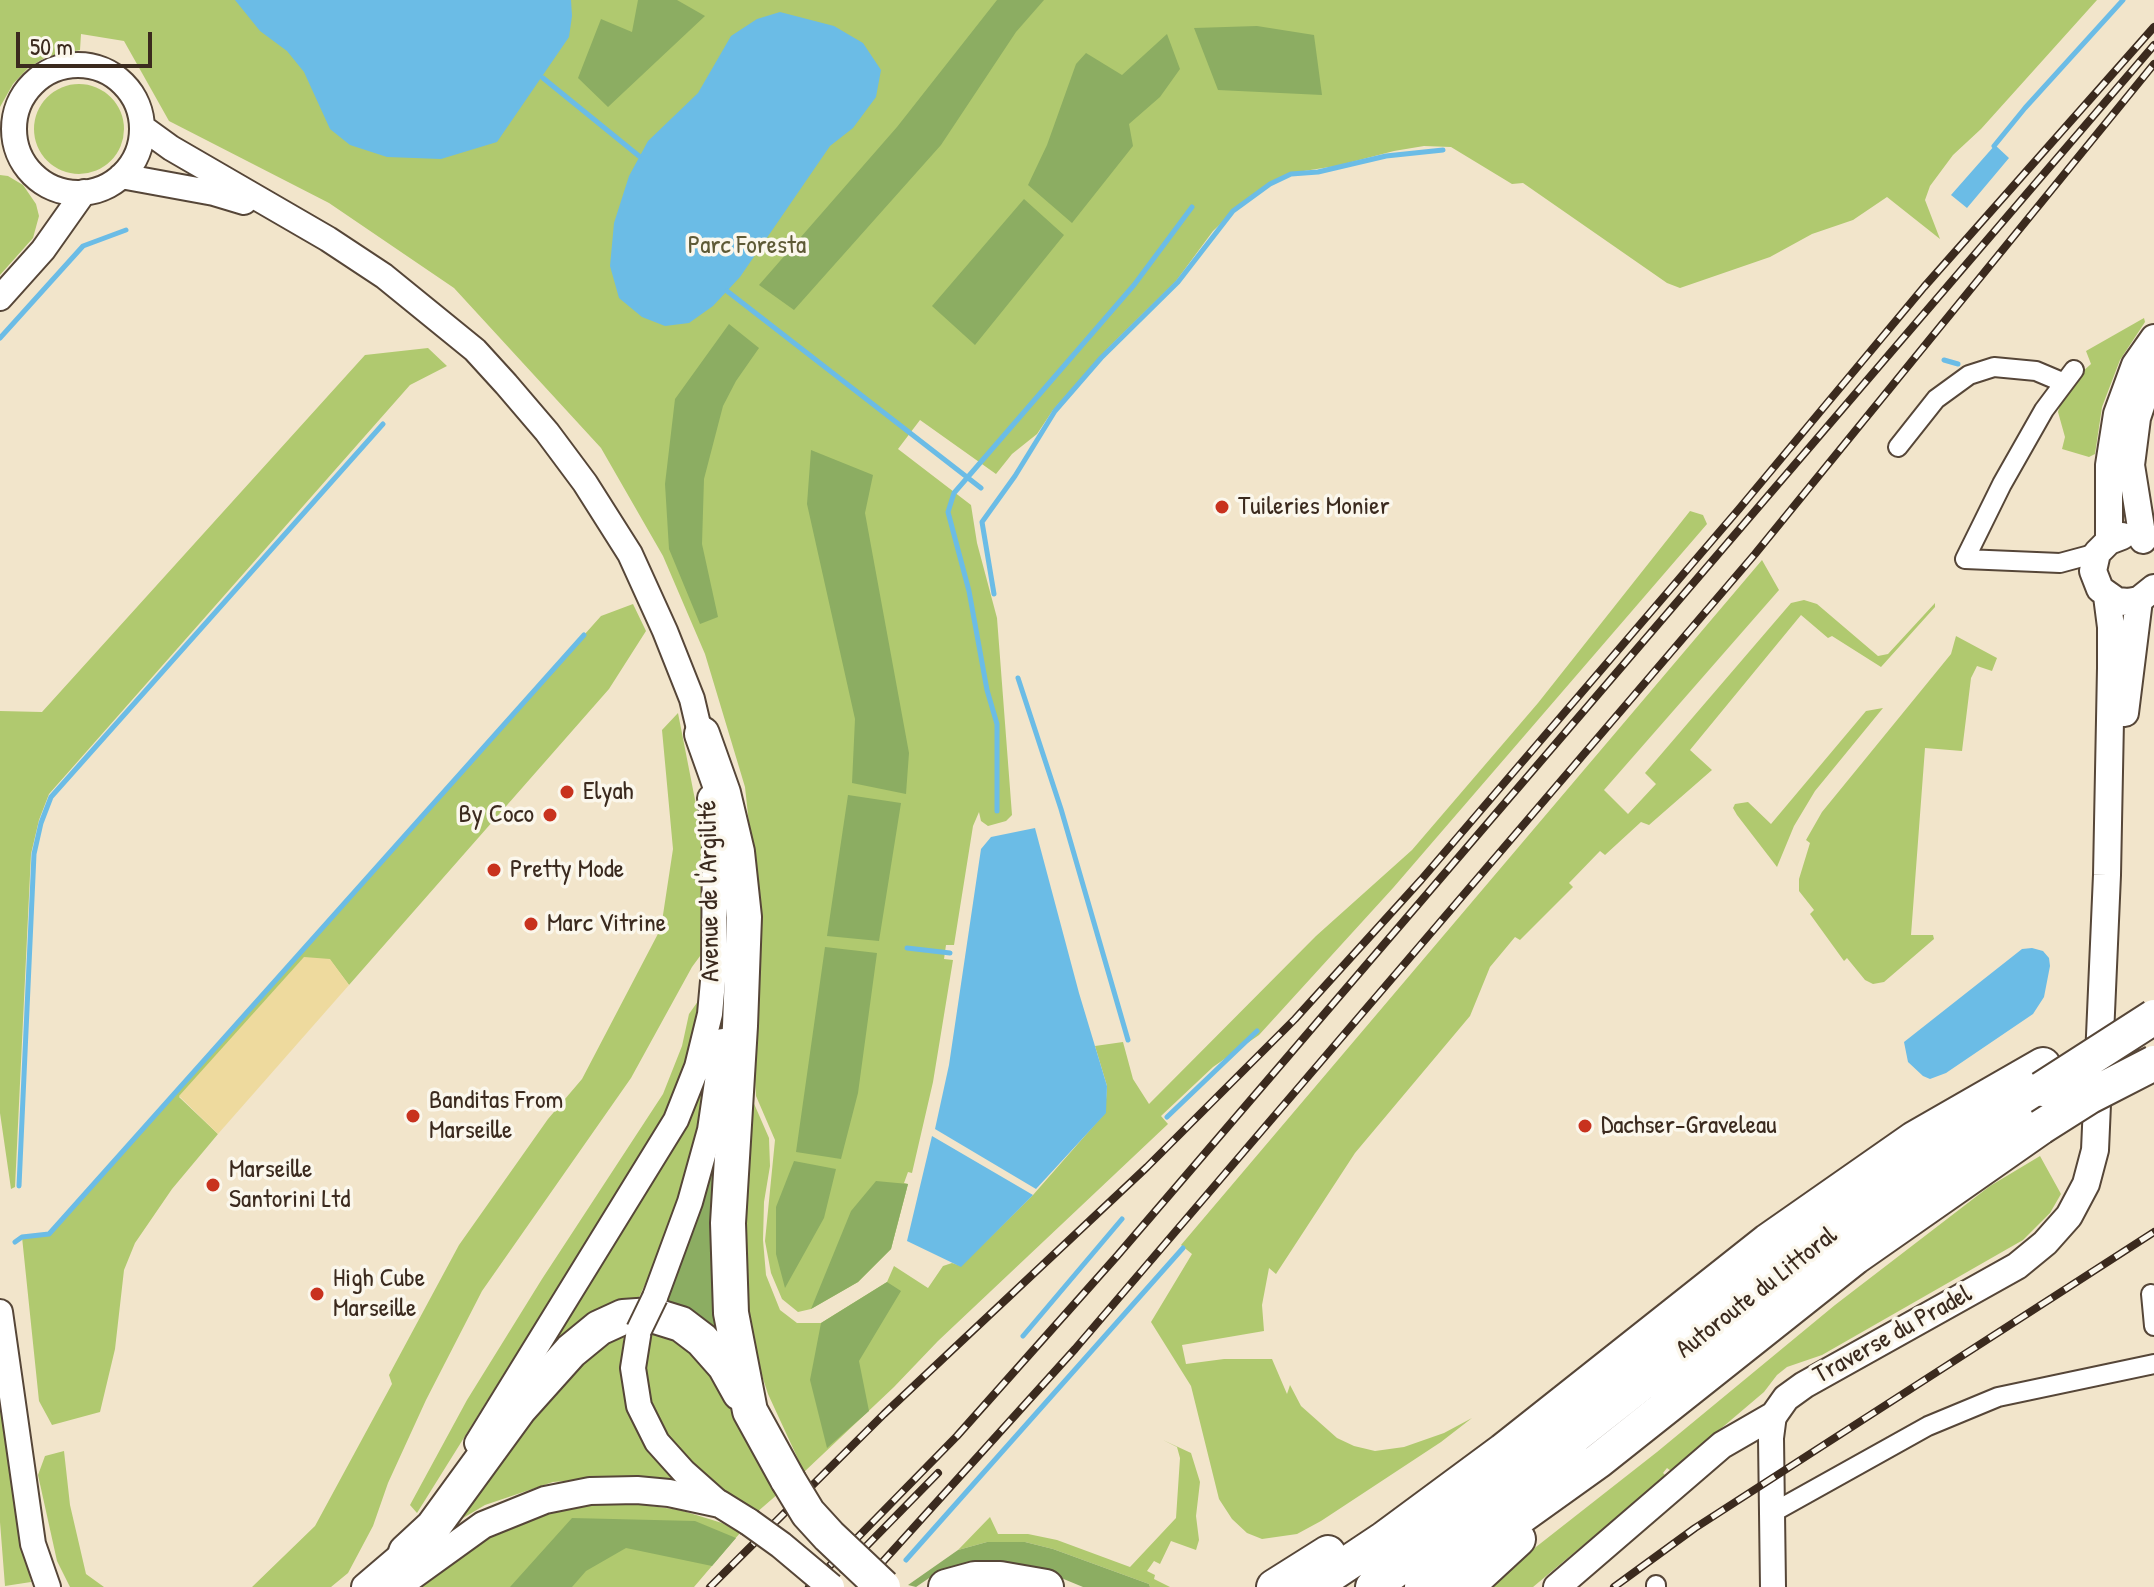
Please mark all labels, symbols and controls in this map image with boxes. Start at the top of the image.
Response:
scale bar [20,16,156,66]
text: 50 m [30,30,73,62]
park label: Parc Foresta [688,230,806,262]
place label: Tuileries Monier [1238,491,1390,523]
marker: Tuileries Monier [1213,498,1231,516]
place label: Elyah [583,776,634,808]
marker: Elyah [558,783,576,801]
place label: By Coco [459,799,534,831]
street label: Avenue de l'Argilité [693,800,727,982]
marker: By Coco [541,806,559,824]
place label: Pretty Mode [510,854,624,886]
marker: Pretty Mode [485,861,503,879]
place label: Marc Vitrine [547,908,666,940]
marker: Marc Vitrine [522,915,540,933]
place label: Banditas From Marseille [429,1085,563,1146]
marker: Banditas From Marseille [404,1107,422,1125]
place label: Dachser-Graveleau [1601,1110,1777,1142]
marker: Dachser-Graveleau [1576,1117,1594,1135]
place label: Marseille Santorini Ltd [229,1154,350,1216]
marker: Marseille Santorini Ltd [204,1176,222,1194]
street label: Autoroute du Littoral [1670,1220,1844,1366]
place label: High Cube Marseille [333,1263,425,1324]
street label: Traverse du Pradel [1808,1279,1978,1391]
marker: High Cube Marseille [308,1285,326,1303]

